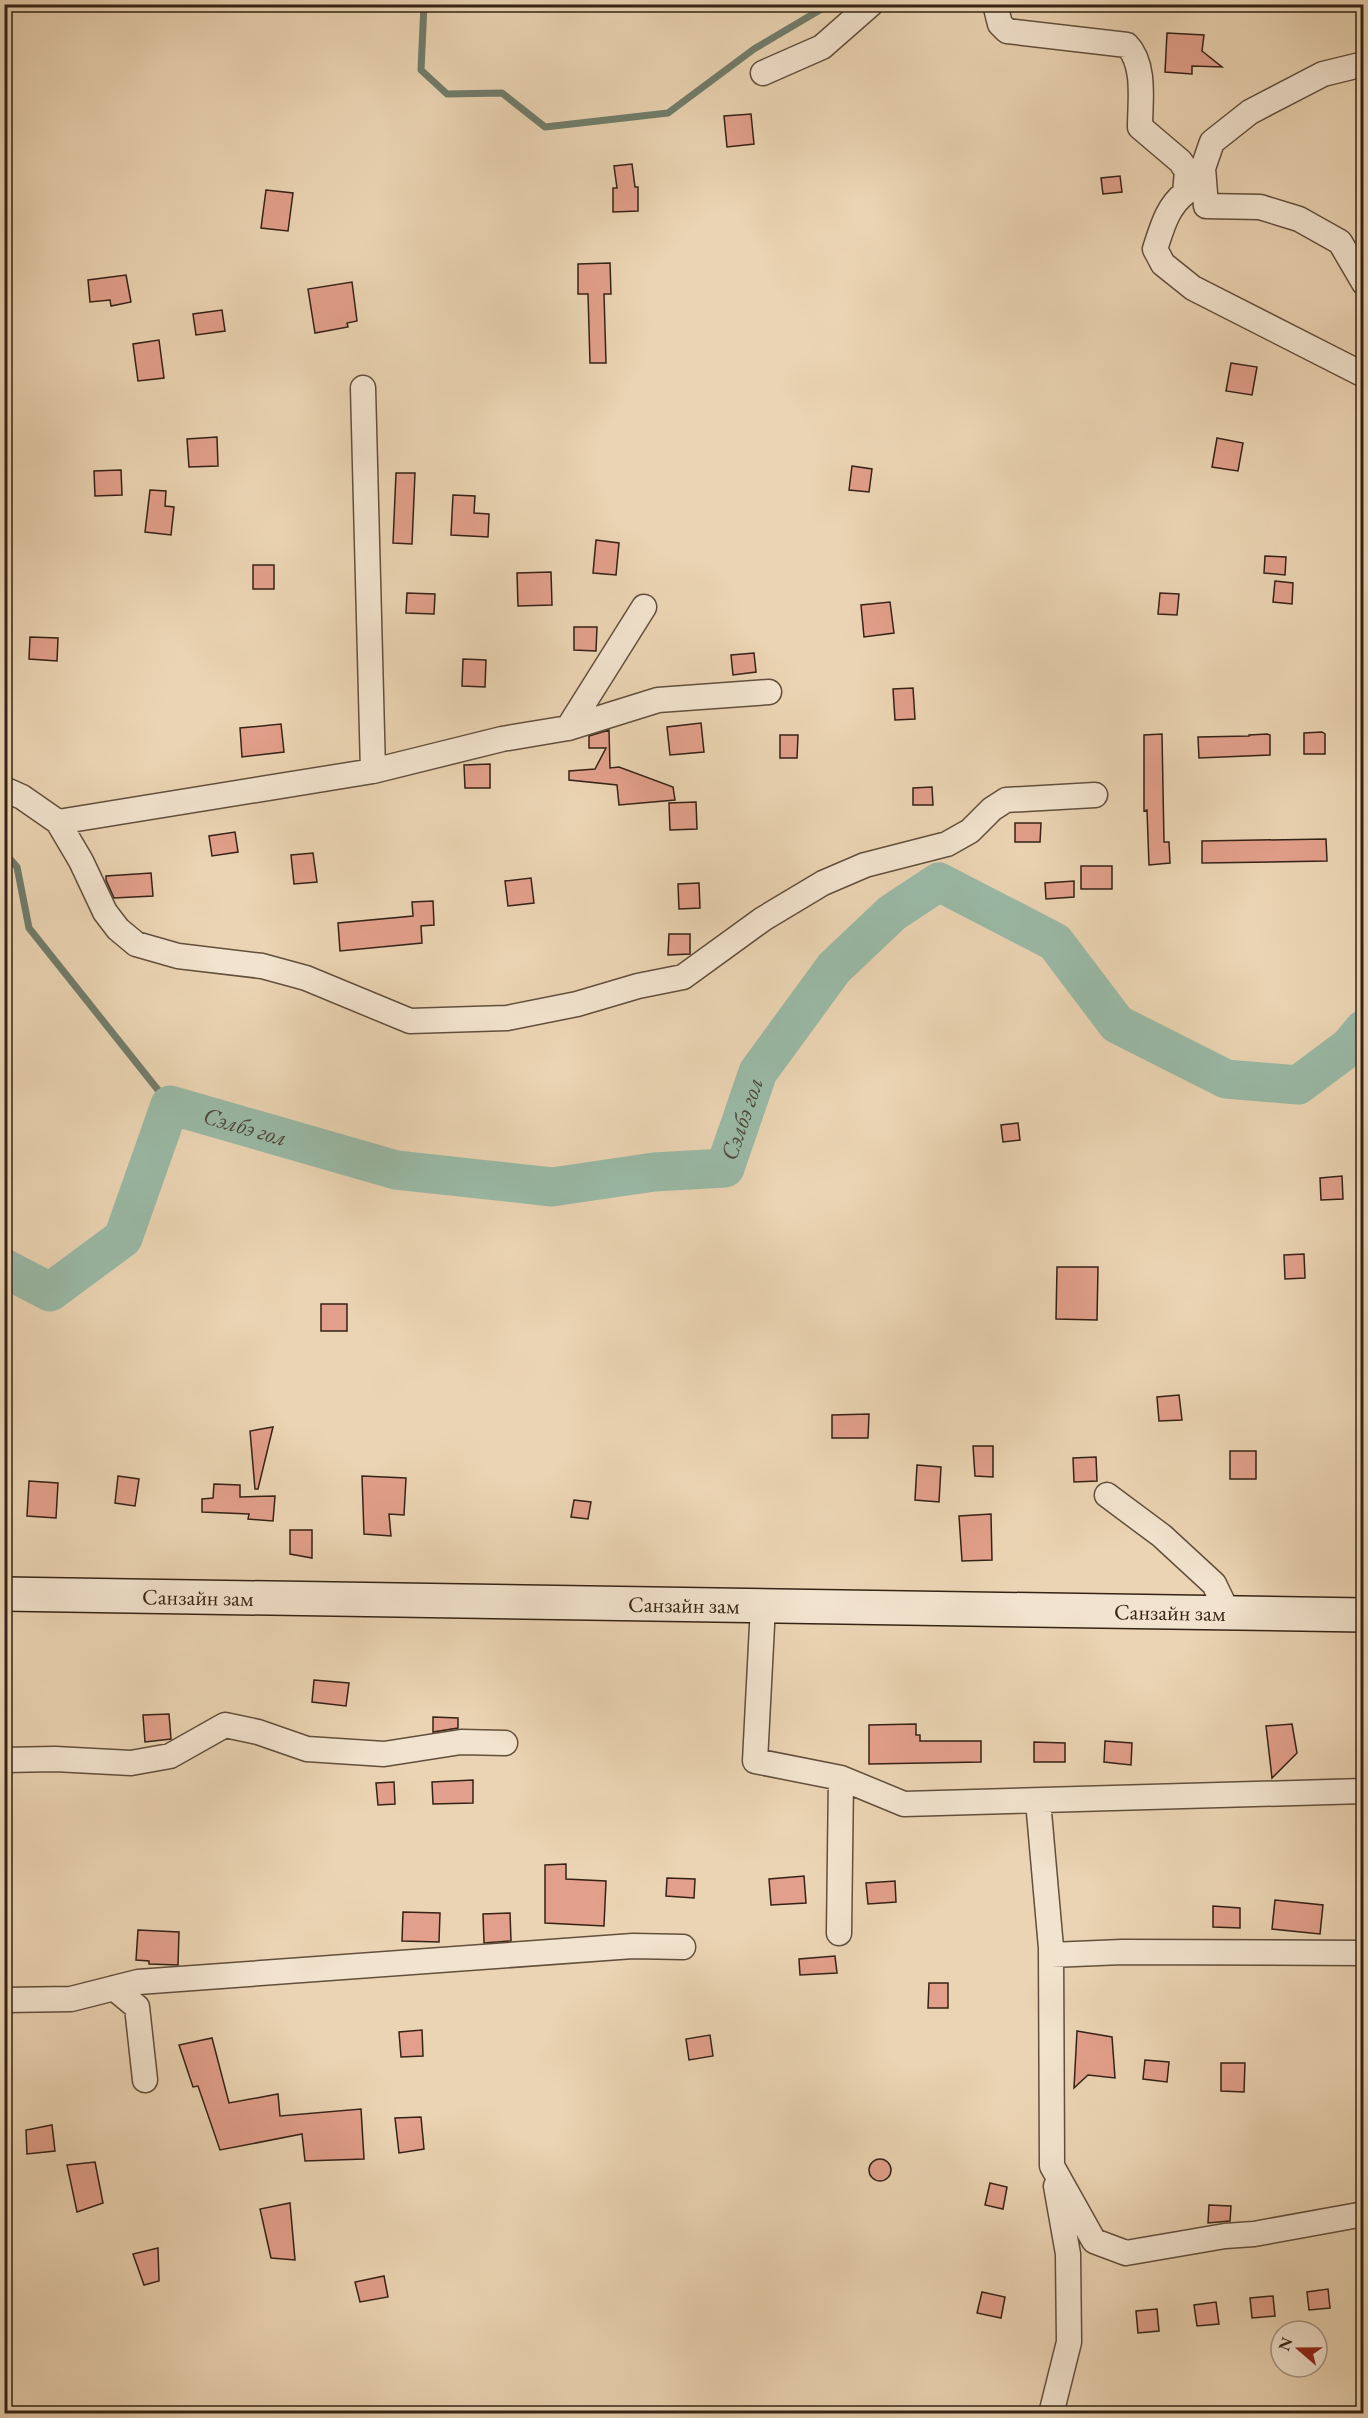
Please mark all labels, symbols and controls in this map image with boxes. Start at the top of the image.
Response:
water label: Сэлбэ гол [713,1073,770,1164]
water label: Сэлбэ гол [200,1099,291,1153]
street label: Санзайн зам [142,1582,254,1613]
street label: Санзайн зам [628,1590,740,1620]
street label: Санзайн зам [1114,1597,1226,1628]
north arrow [1269,2319,1329,2379]
text: N [1273,2334,1297,2354]

